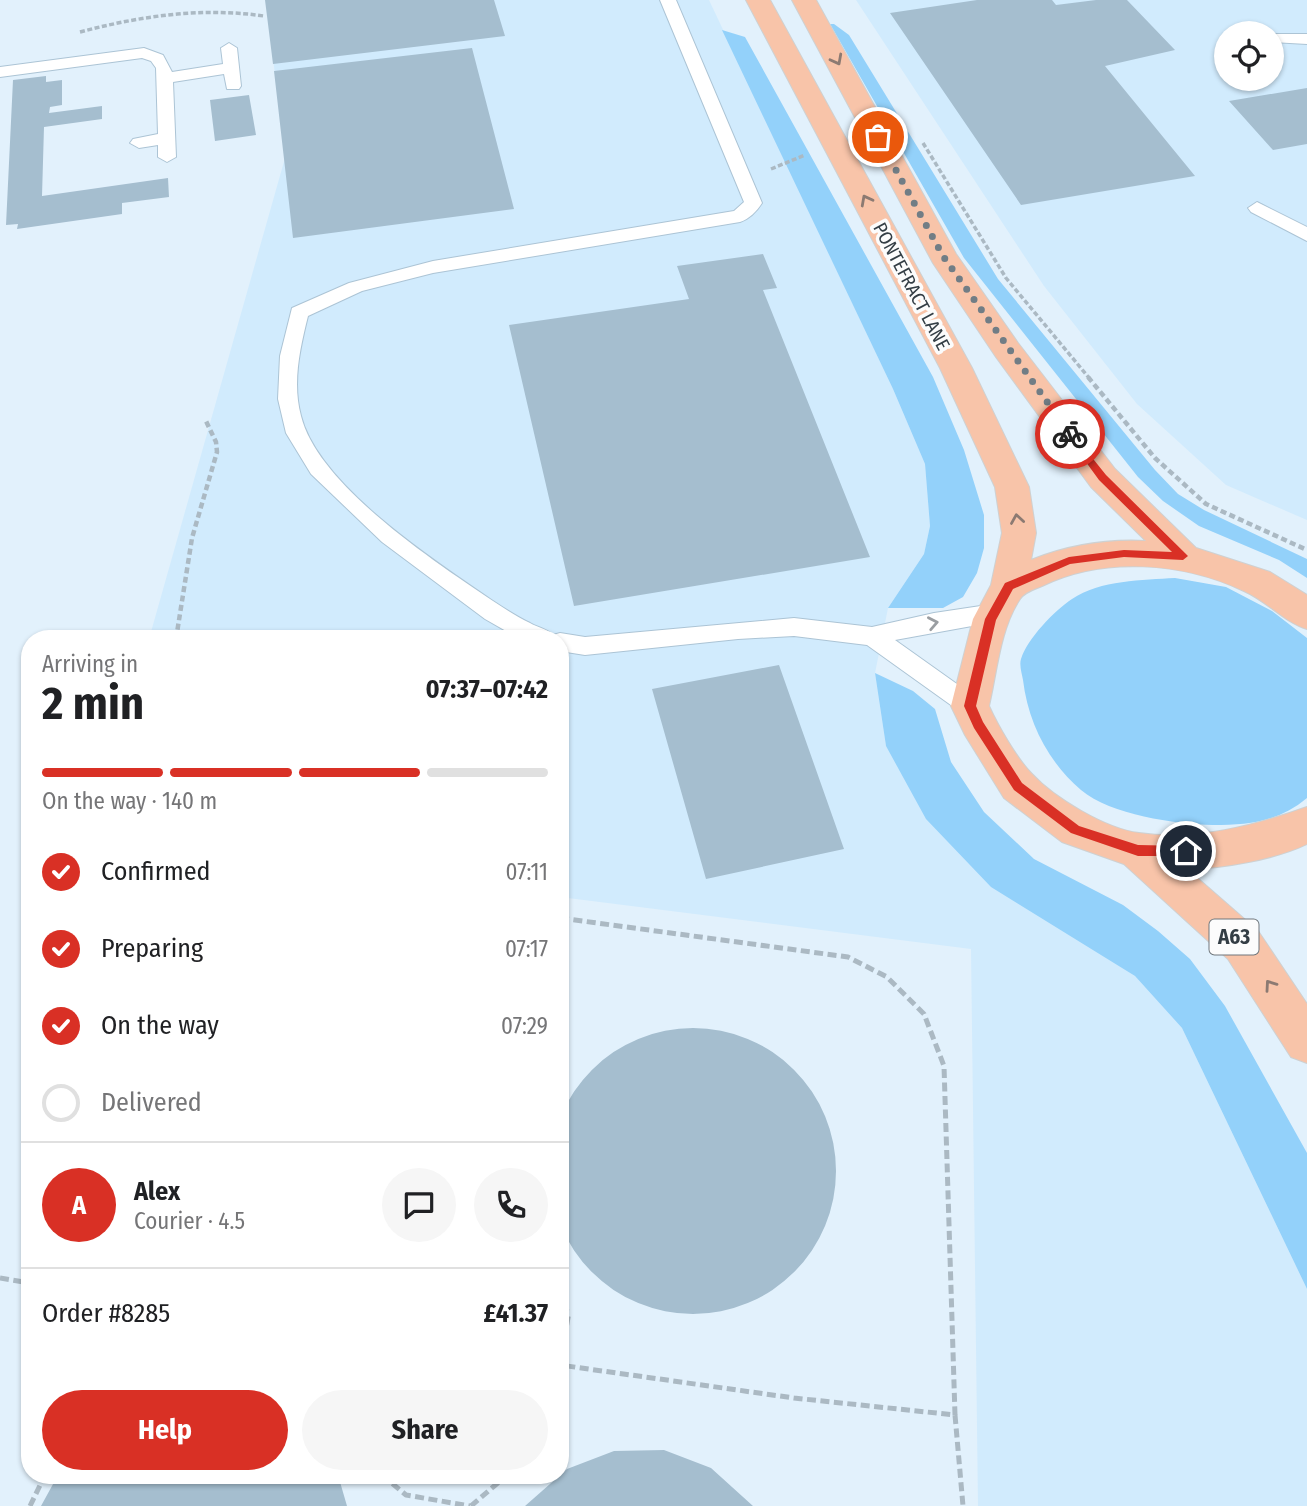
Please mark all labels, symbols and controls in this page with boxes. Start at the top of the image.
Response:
map controls [1214,21,1284,91]
button: locate [1214,21,1284,91]
one-way arrow [828,53,842,65]
pin [848,107,908,167]
icon: bag [859,118,897,156]
one-way arrow [861,194,874,207]
street label: PONTEFRACT LANE [868,219,955,354]
courier [1035,399,1105,469]
icon: bike [1051,415,1089,453]
one-way arrow [1010,513,1025,525]
one-way arrow [927,616,939,631]
text: Arriving in [42,650,138,678]
text: 07:37–07:42 [425,674,548,705]
text: 2 min [42,676,144,731]
text: On the way · 140 m [42,787,217,815]
pin [1156,821,1216,881]
icon: home [1167,832,1205,870]
icon: check [42,853,80,891]
text: Confirmed [101,856,211,887]
text: 07:11 [506,858,548,886]
road number: A63 [1210,920,1258,954]
icon: check [42,930,80,968]
text: Preparing [101,933,203,964]
text: 07:17 [505,935,548,963]
one-way arrow [1266,980,1278,993]
icon: check [42,1007,80,1045]
text: On the way [101,1010,219,1041]
text: 07:29 [501,1012,548,1040]
text: Delivered [101,1087,202,1118]
button: chat [382,1168,456,1242]
button: phone [474,1168,548,1242]
text: Alex [134,1176,180,1207]
text: A [72,1190,86,1221]
text: Courier · 4.5 [134,1207,245,1235]
text: Order #8285 [42,1298,170,1329]
text: £41.37 [484,1298,548,1329]
button: Help [42,1390,288,1470]
button: Share [302,1390,548,1470]

